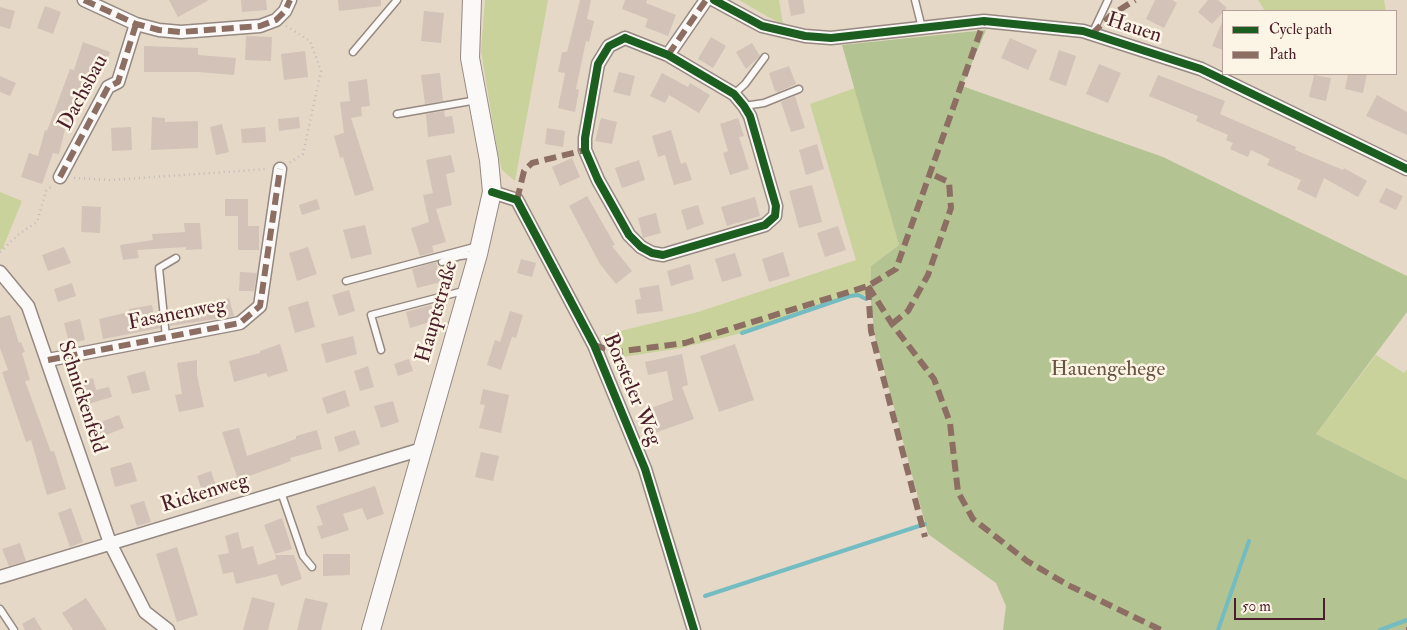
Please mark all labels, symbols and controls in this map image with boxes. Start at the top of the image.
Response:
street label: Hauen [1103,8,1165,50]
legend [1222,10,1397,75]
text: Cycle path [1269,20,1332,39]
text: Path [1269,45,1296,64]
street label: Dachsbau [54,51,114,135]
street label: Hauptstraße [411,258,465,366]
street label: Fasanenweg [126,293,228,337]
street label: Borsteler Weg [596,330,666,450]
street label: Schnickenfeld [51,338,111,456]
park label: Hauengehege [1051,357,1165,383]
street label: Rickenweg [158,469,252,519]
scale bar [1237,588,1328,620]
text: 50 m [1242,597,1271,616]

